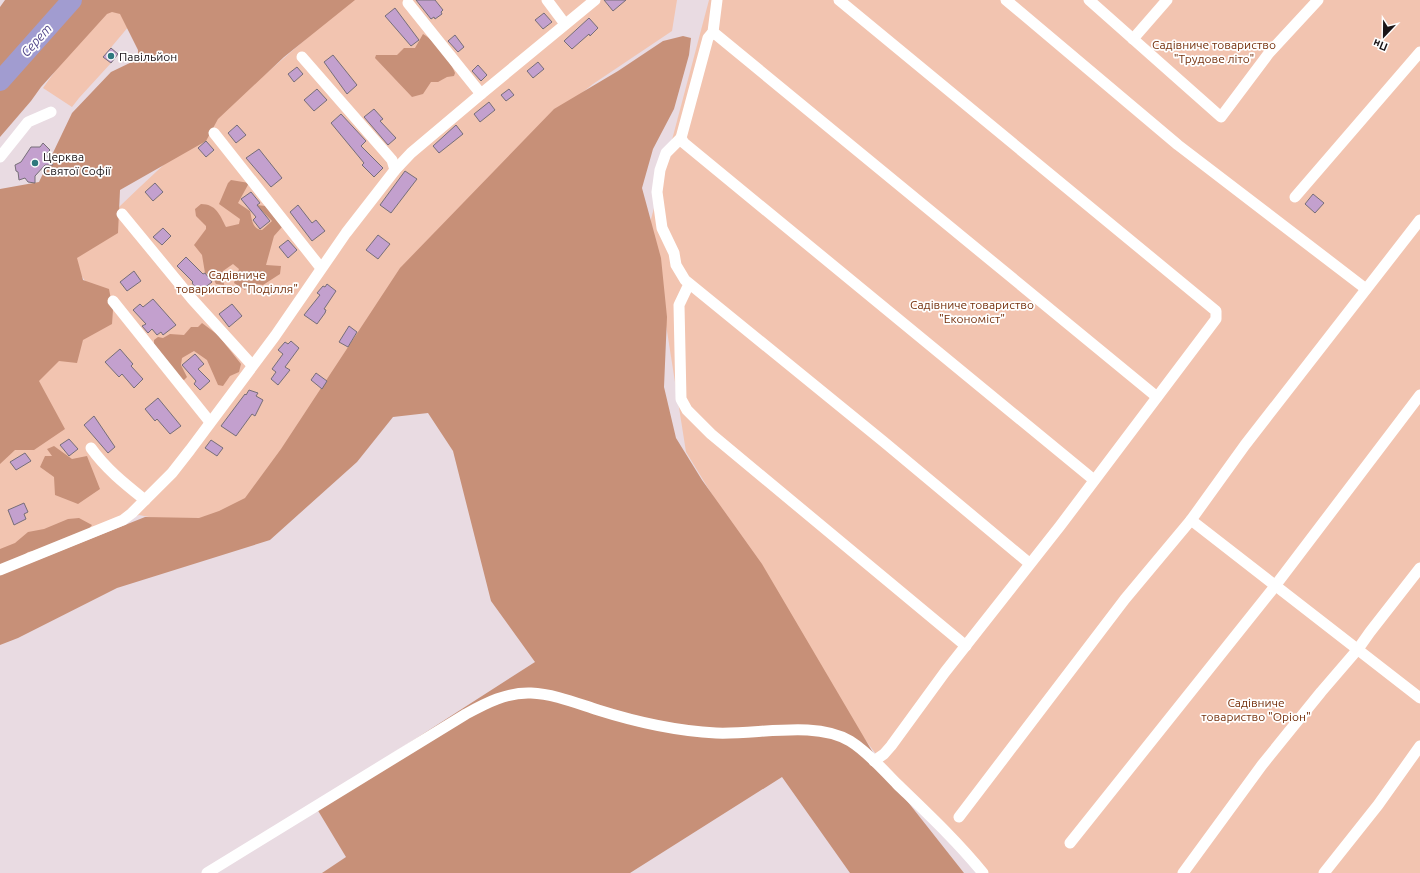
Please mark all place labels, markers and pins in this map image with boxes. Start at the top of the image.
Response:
place label: Павільйон [119,50,177,63]
marker: Павільйон [106,51,116,61]
place label: Церква Святої Софії [43,150,112,177]
marker: Церква Святої Софії [30,158,40,168]

